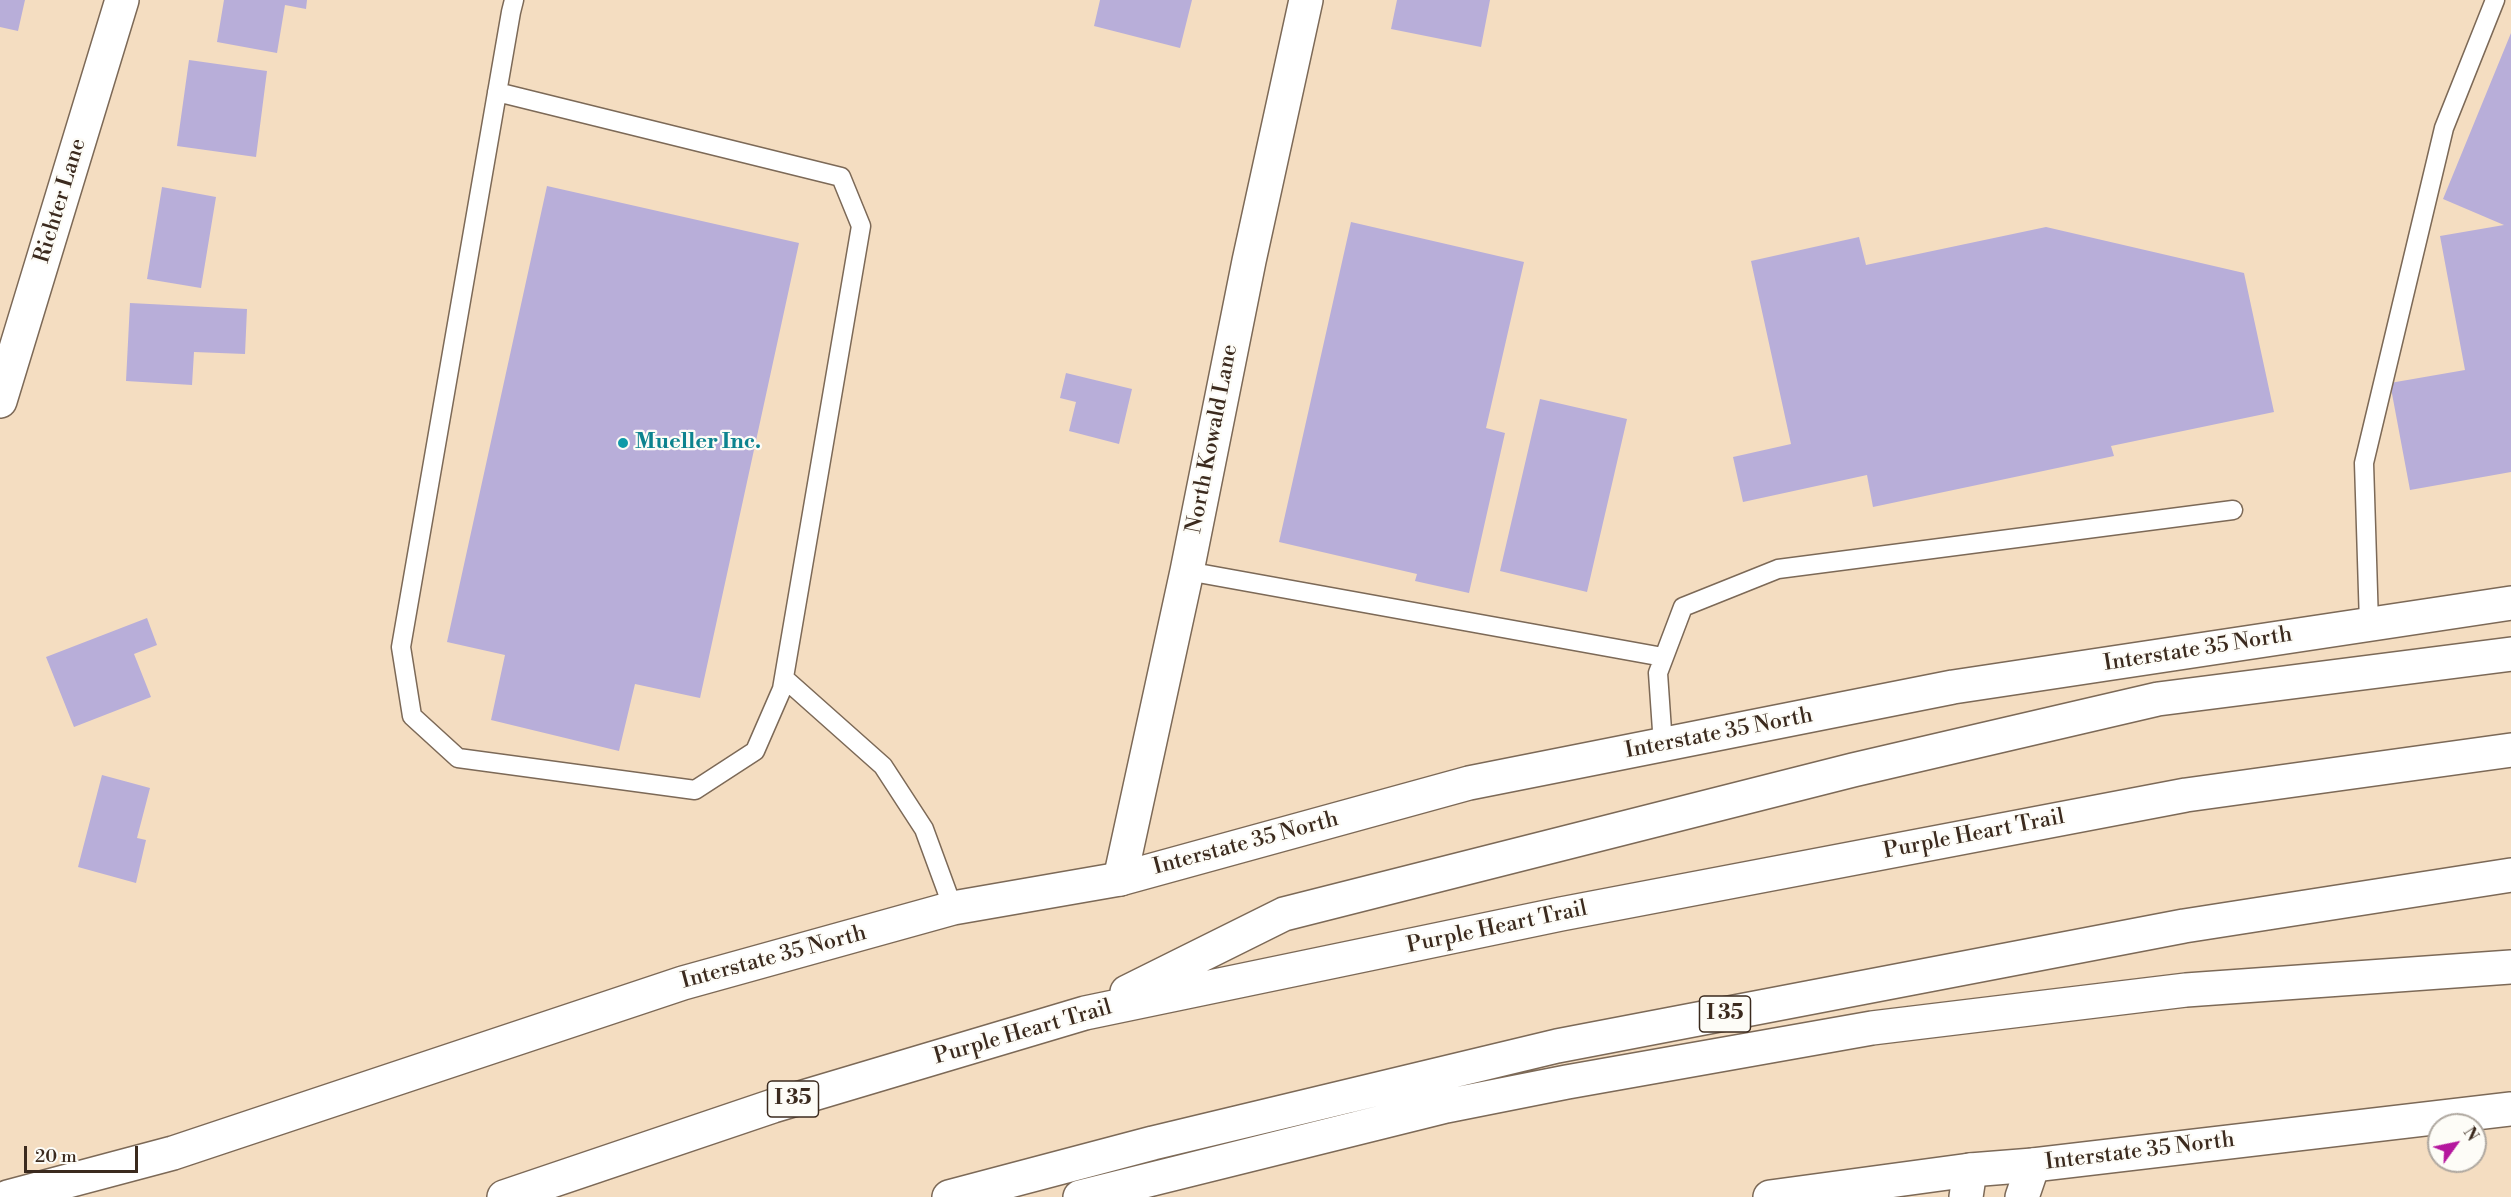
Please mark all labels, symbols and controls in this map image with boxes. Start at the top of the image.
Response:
street label: Richter Lane [29,135,93,267]
street label: North Kowald Lane [1182,342,1244,536]
place label: Mueller Inc. [635,430,761,456]
marker: Mueller Inc. [616,436,630,450]
street label: Interstate 35 North [2102,622,2294,678]
street label: Interstate 35 North [1623,703,1815,765]
street label: Purple Heart Trail [1881,804,2067,866]
street label: Interstate 35 North [1151,807,1341,881]
street label: Purple Heart Trail [1404,896,1590,960]
street label: Interstate 35 North [679,921,869,995]
street label: Purple Heart Trail [931,995,1115,1071]
road number: I 35 [1700,996,1750,1032]
road number: I 35 [768,1081,818,1117]
north arrow [2427,1113,2487,1173]
text: N [2459,1124,2482,1145]
street label: Interstate 35 North [2044,1127,2236,1177]
scale bar [27,1134,141,1172]
text: 20 m [35,1145,77,1168]

